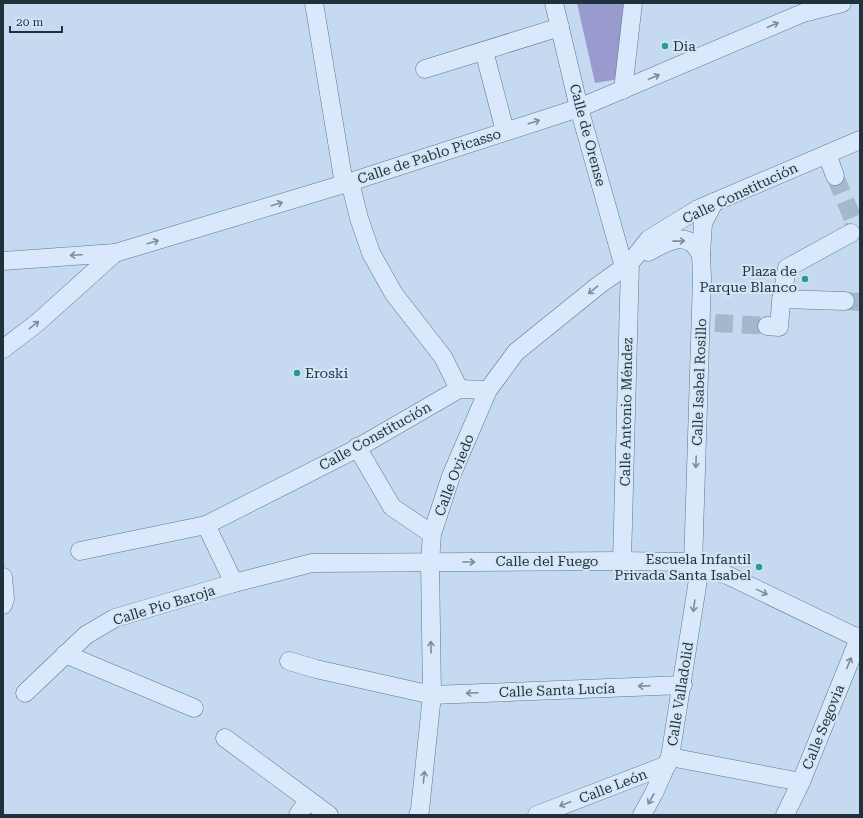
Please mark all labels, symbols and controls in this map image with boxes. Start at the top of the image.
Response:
scale bar [10,8,62,34]
text: 20 m [16,15,43,29]
one-way arrow [767,21,779,29]
place label: Dia [673,38,696,54]
marker: Dia [660,41,670,51]
one-way arrow [647,72,659,80]
street label: Calle de Orense [567,82,609,188]
one-way arrow [528,118,541,125]
street label: Calle de Pablo Picasso [355,125,503,187]
street label: Calle Constitución [680,159,800,227]
one-way arrow [271,200,283,208]
one-way arrow [672,237,685,244]
one-way arrow [146,238,159,245]
one-way arrow [70,252,83,259]
place label: Plaza de Parque Blanco [700,263,797,295]
marker: Plaza de Parque Blanco [800,274,810,284]
one-way arrow [587,286,598,294]
street label: Calle Isabel Rosillo [689,318,709,446]
one-way arrow [29,321,39,330]
street label: Calle Antonio Méndez [617,337,635,486]
place label: Eroski [305,365,349,381]
marker: Eroski [292,368,302,378]
street label: Calle Constitución [316,399,434,473]
street label: Calle Oviedo [431,432,477,518]
one-way arrow [692,455,700,468]
place label: Escuela Infantil Privada Santa Isabel [614,551,752,583]
street label: Calle del Fuego [496,553,598,569]
one-way arrow [462,558,475,565]
marker: Escuela Infantil Privada Santa Isabel [754,562,764,572]
street label: Calle Pío Baroja [111,582,217,628]
one-way arrow [755,589,767,596]
one-way arrow [690,599,698,612]
one-way arrow [428,641,435,654]
street label: Calle Valladolid [664,641,696,747]
one-way arrow [845,658,853,670]
street label: Calle Santa Lucía [499,680,616,700]
street label: Calle Segovia [799,682,847,772]
one-way arrow [638,683,651,690]
one-way arrow [466,689,479,697]
street label: Calle León [577,766,649,806]
one-way arrow [420,771,427,784]
one-way arrow [646,793,654,805]
one-way arrow [559,801,571,809]

